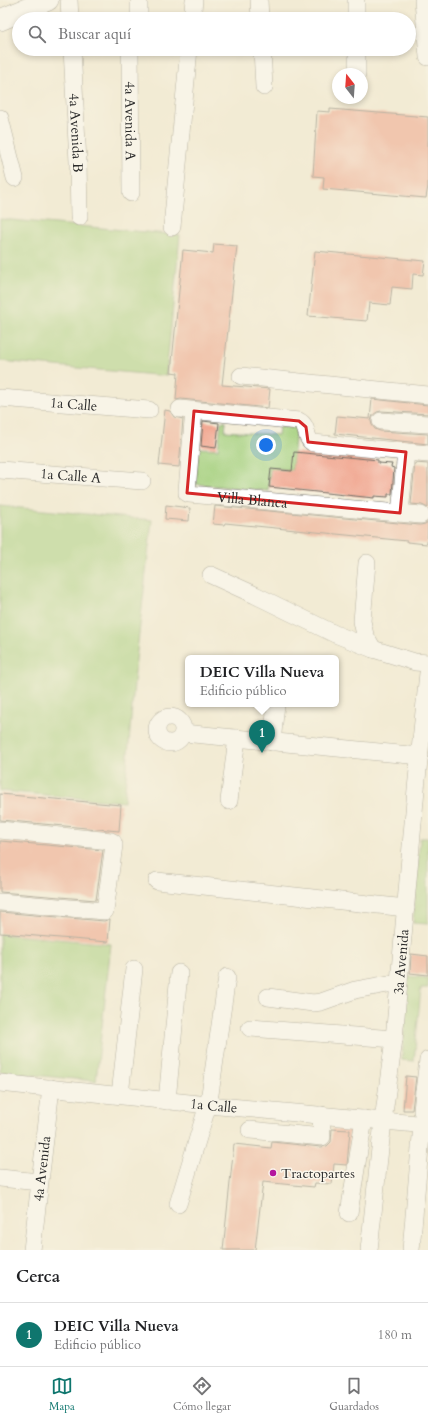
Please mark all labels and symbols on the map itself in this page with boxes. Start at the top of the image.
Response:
north arrow [332,68,368,104]
street label: 4a Avenida A [120,81,140,161]
street label: 4a Avenida B [64,93,87,173]
street label: 1a Calle [49,393,98,416]
your location [256,435,276,455]
street label: 1a Calle A [40,464,102,488]
street label: Villa Blanca [216,488,288,513]
pin: 1 [249,720,275,753]
street label: 3a Avenida [389,928,414,995]
street label: 1a Calle [189,1094,238,1118]
street label: 4a Avenida [29,1135,55,1202]
place label: Tractopartes [281,1164,355,1183]
marker: Tractopartes [268,1168,278,1178]

